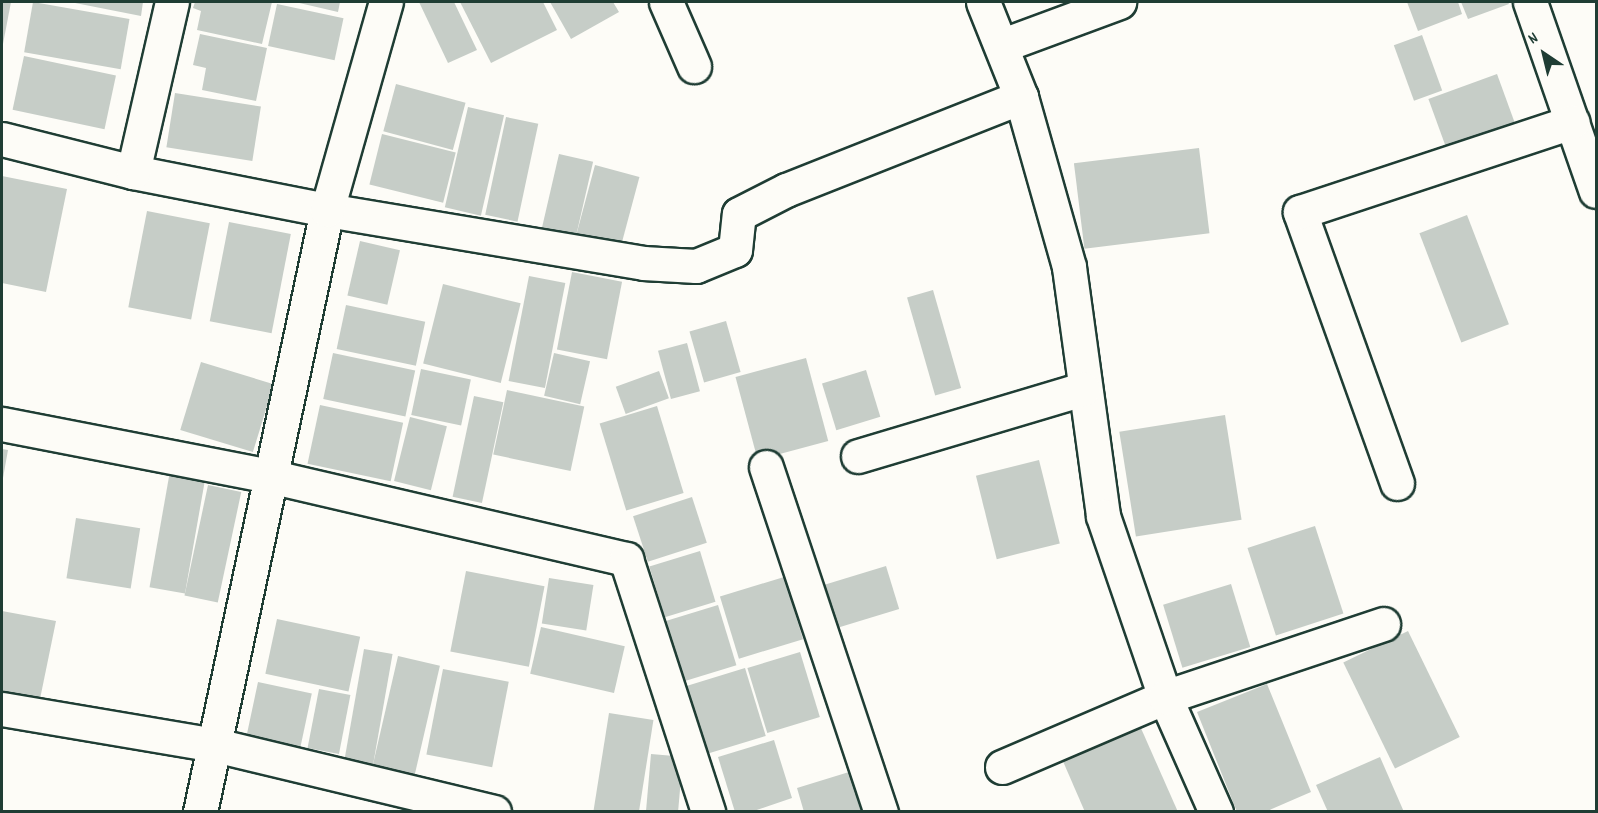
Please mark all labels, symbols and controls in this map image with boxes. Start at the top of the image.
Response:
north arrow [1514,24,1574,84]
text: N [1524,27,1543,51]

